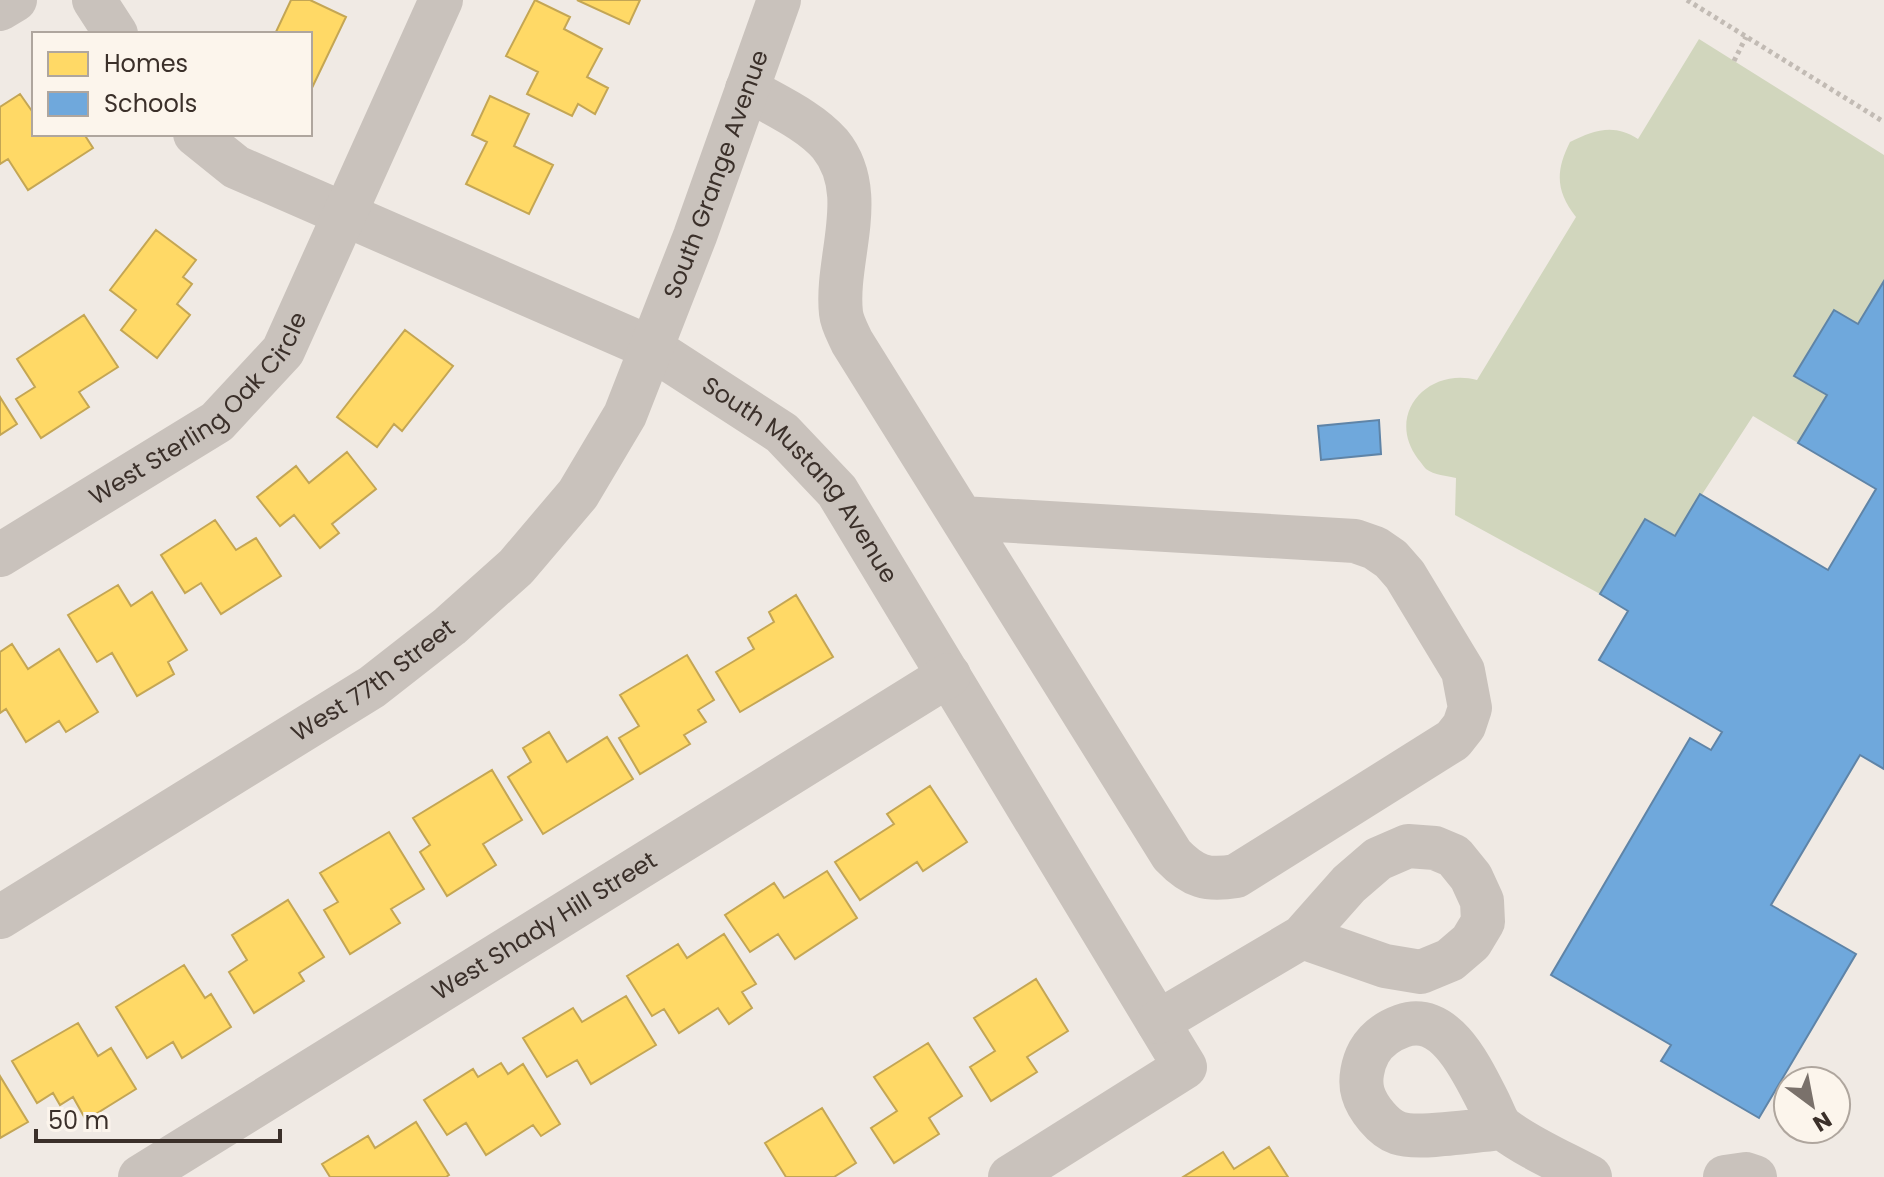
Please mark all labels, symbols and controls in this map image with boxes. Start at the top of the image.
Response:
legend [32,32,312,136]
street label: South Grange Avenue [655,45,776,303]
text: Homes [104,47,188,80]
text: Schools [104,87,197,120]
street label: West Sterling Oak Circle [83,306,314,513]
street label: South Mustang Avenue [696,369,906,589]
street label: West 77th Street [285,611,462,749]
street label: West Shady Hill Street [425,843,663,1008]
north arrow [1772,1065,1852,1145]
scale bar [36,1093,280,1143]
text: 50 m [48,1104,109,1137]
text: N [1807,1104,1838,1139]

